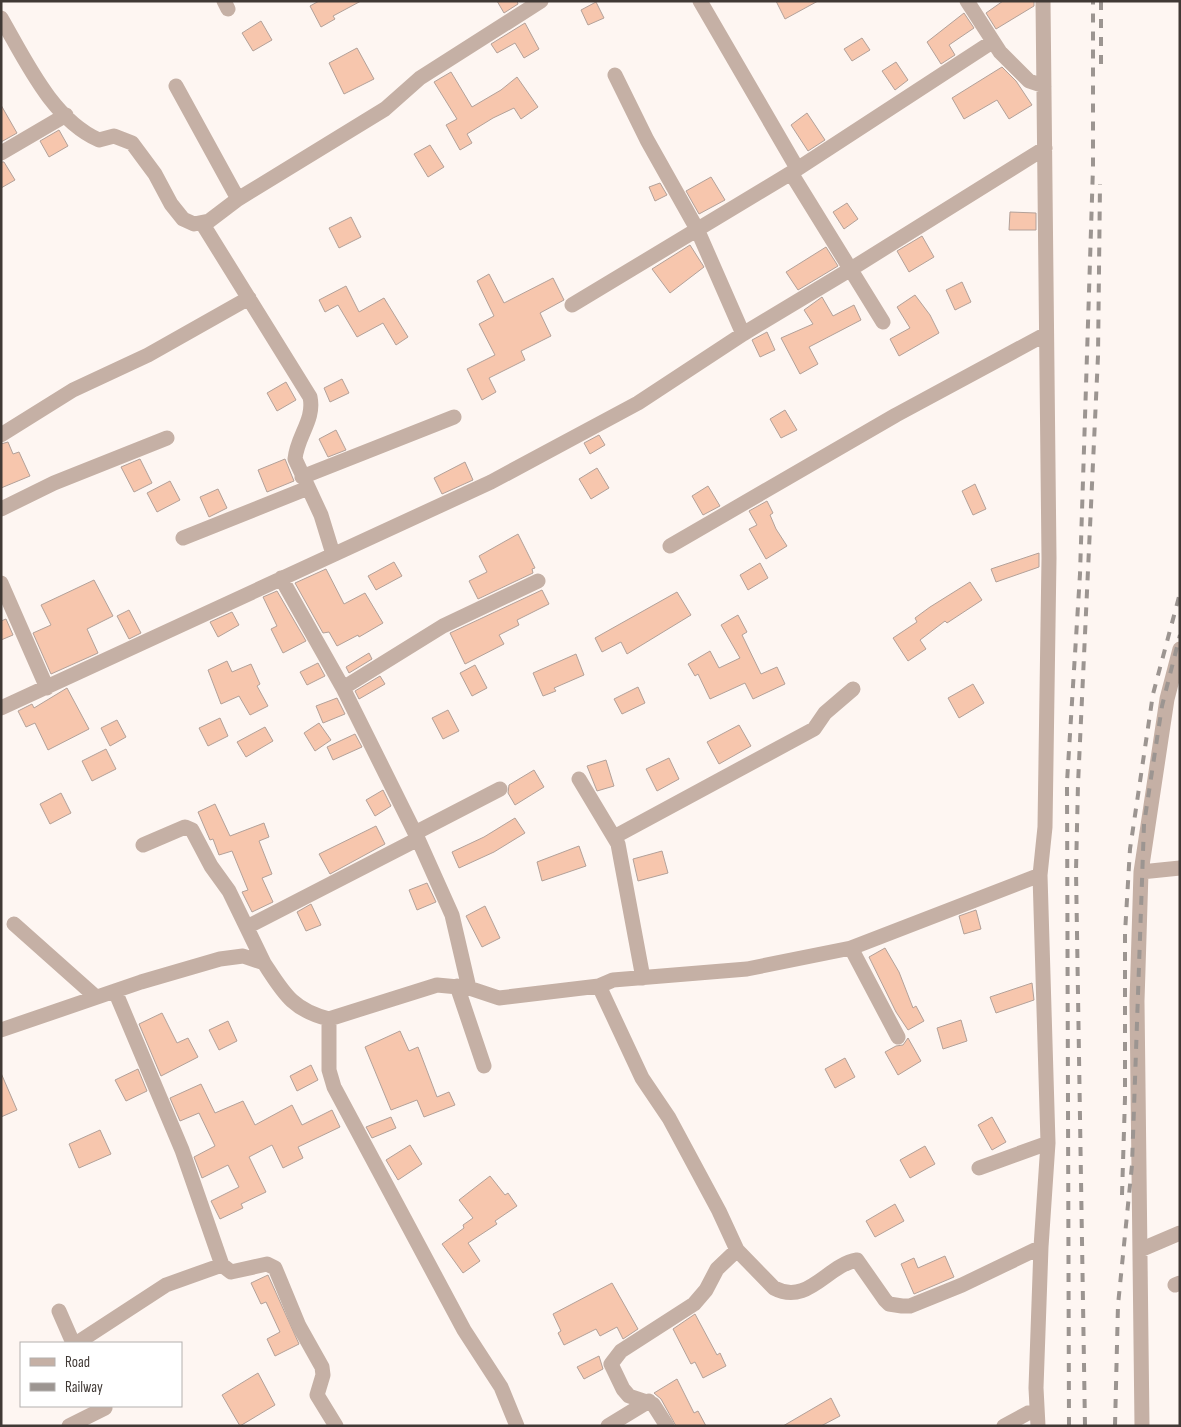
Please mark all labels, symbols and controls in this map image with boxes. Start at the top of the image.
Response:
legend [20,1342,182,1407]
text: Road [65,1353,90,1372]
text: Railway [65,1378,103,1397]

